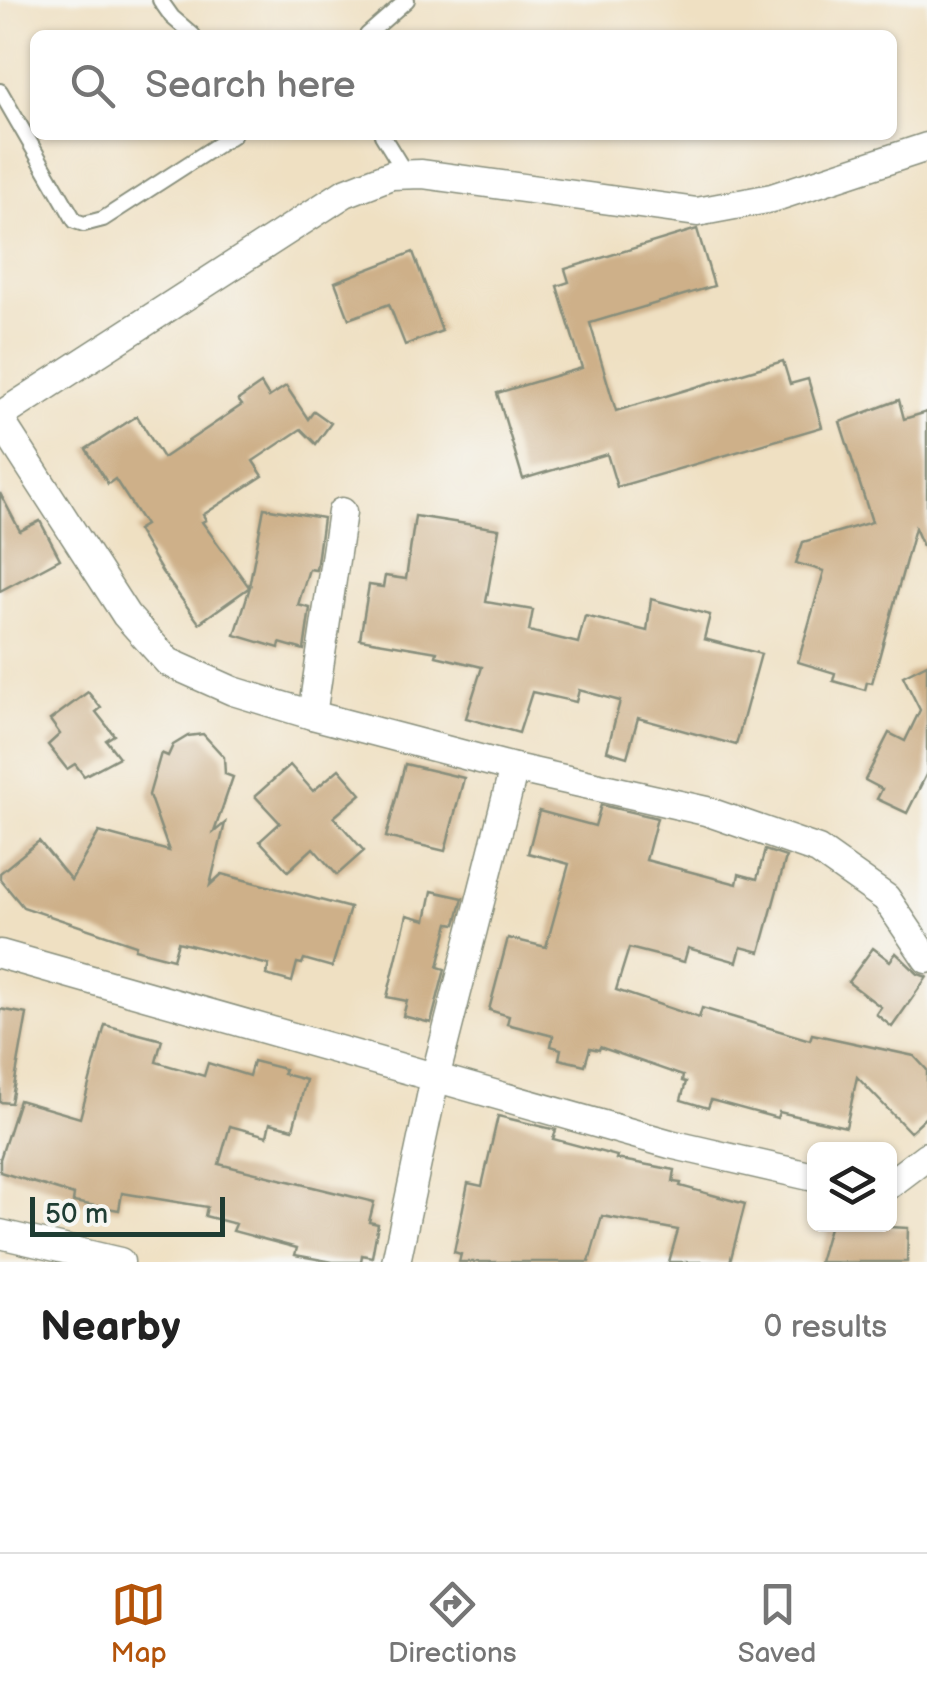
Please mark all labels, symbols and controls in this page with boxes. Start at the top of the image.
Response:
search box [30,30,897,140]
icon: search [65,58,120,113]
text: Search here [145,63,356,108]
map controls [807,1142,897,1232]
button: layers [807,1142,897,1232]
scale bar [30,1192,225,1236]
text: 50 m [45,1198,108,1231]
text: Nearby [40,1302,180,1353]
text: 0 results [764,1308,887,1347]
tab: Map [111,1577,167,1670]
tab: Directions [388,1577,517,1670]
tab: Saved [738,1577,816,1670]

